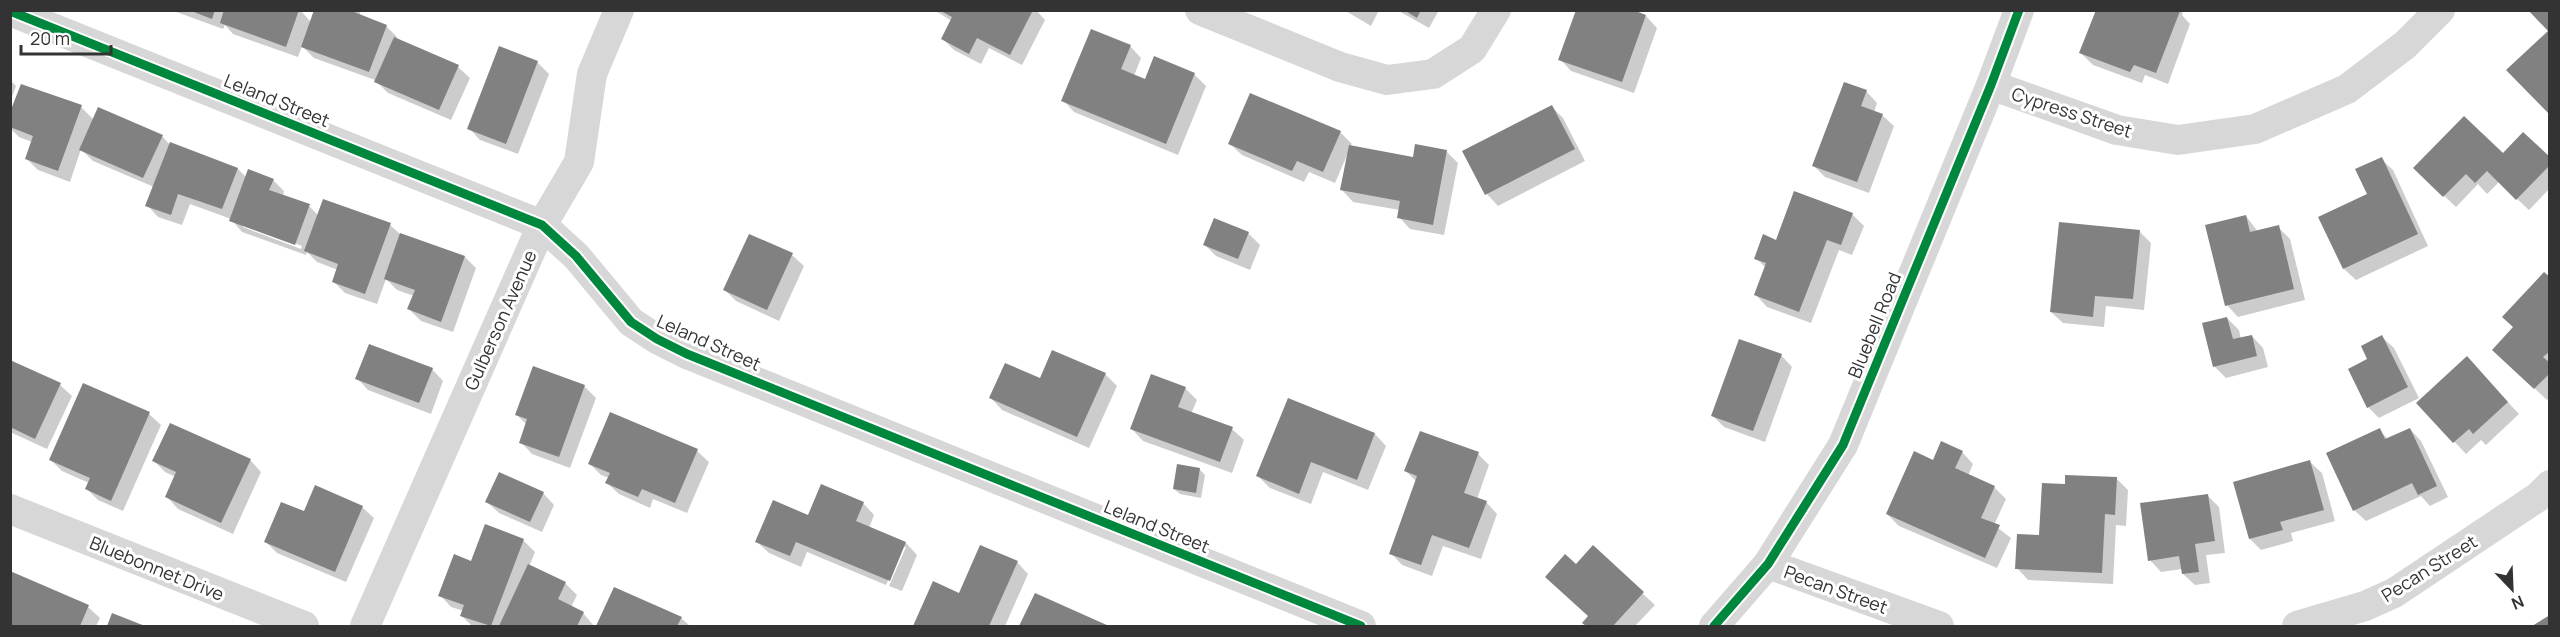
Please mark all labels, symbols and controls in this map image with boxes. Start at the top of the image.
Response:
scale bar [21,18,111,56]
text: 20 m [30,26,70,50]
street label: Leland Street [221,68,333,132]
street label: Cypress Street [2009,81,2135,143]
street label: Gulberson Avenue [458,246,542,394]
street label: Bluebell Road [1842,268,1906,382]
street label: Leland Street [653,308,765,376]
street label: Leland Street [1101,494,1213,558]
street label: Pecan Street [2377,529,2481,607]
street label: Bluebonnet Drive [86,530,228,606]
street label: Pecan Street [1781,559,1891,619]
north arrow [2482,559,2542,619]
text: N [2508,590,2527,615]

